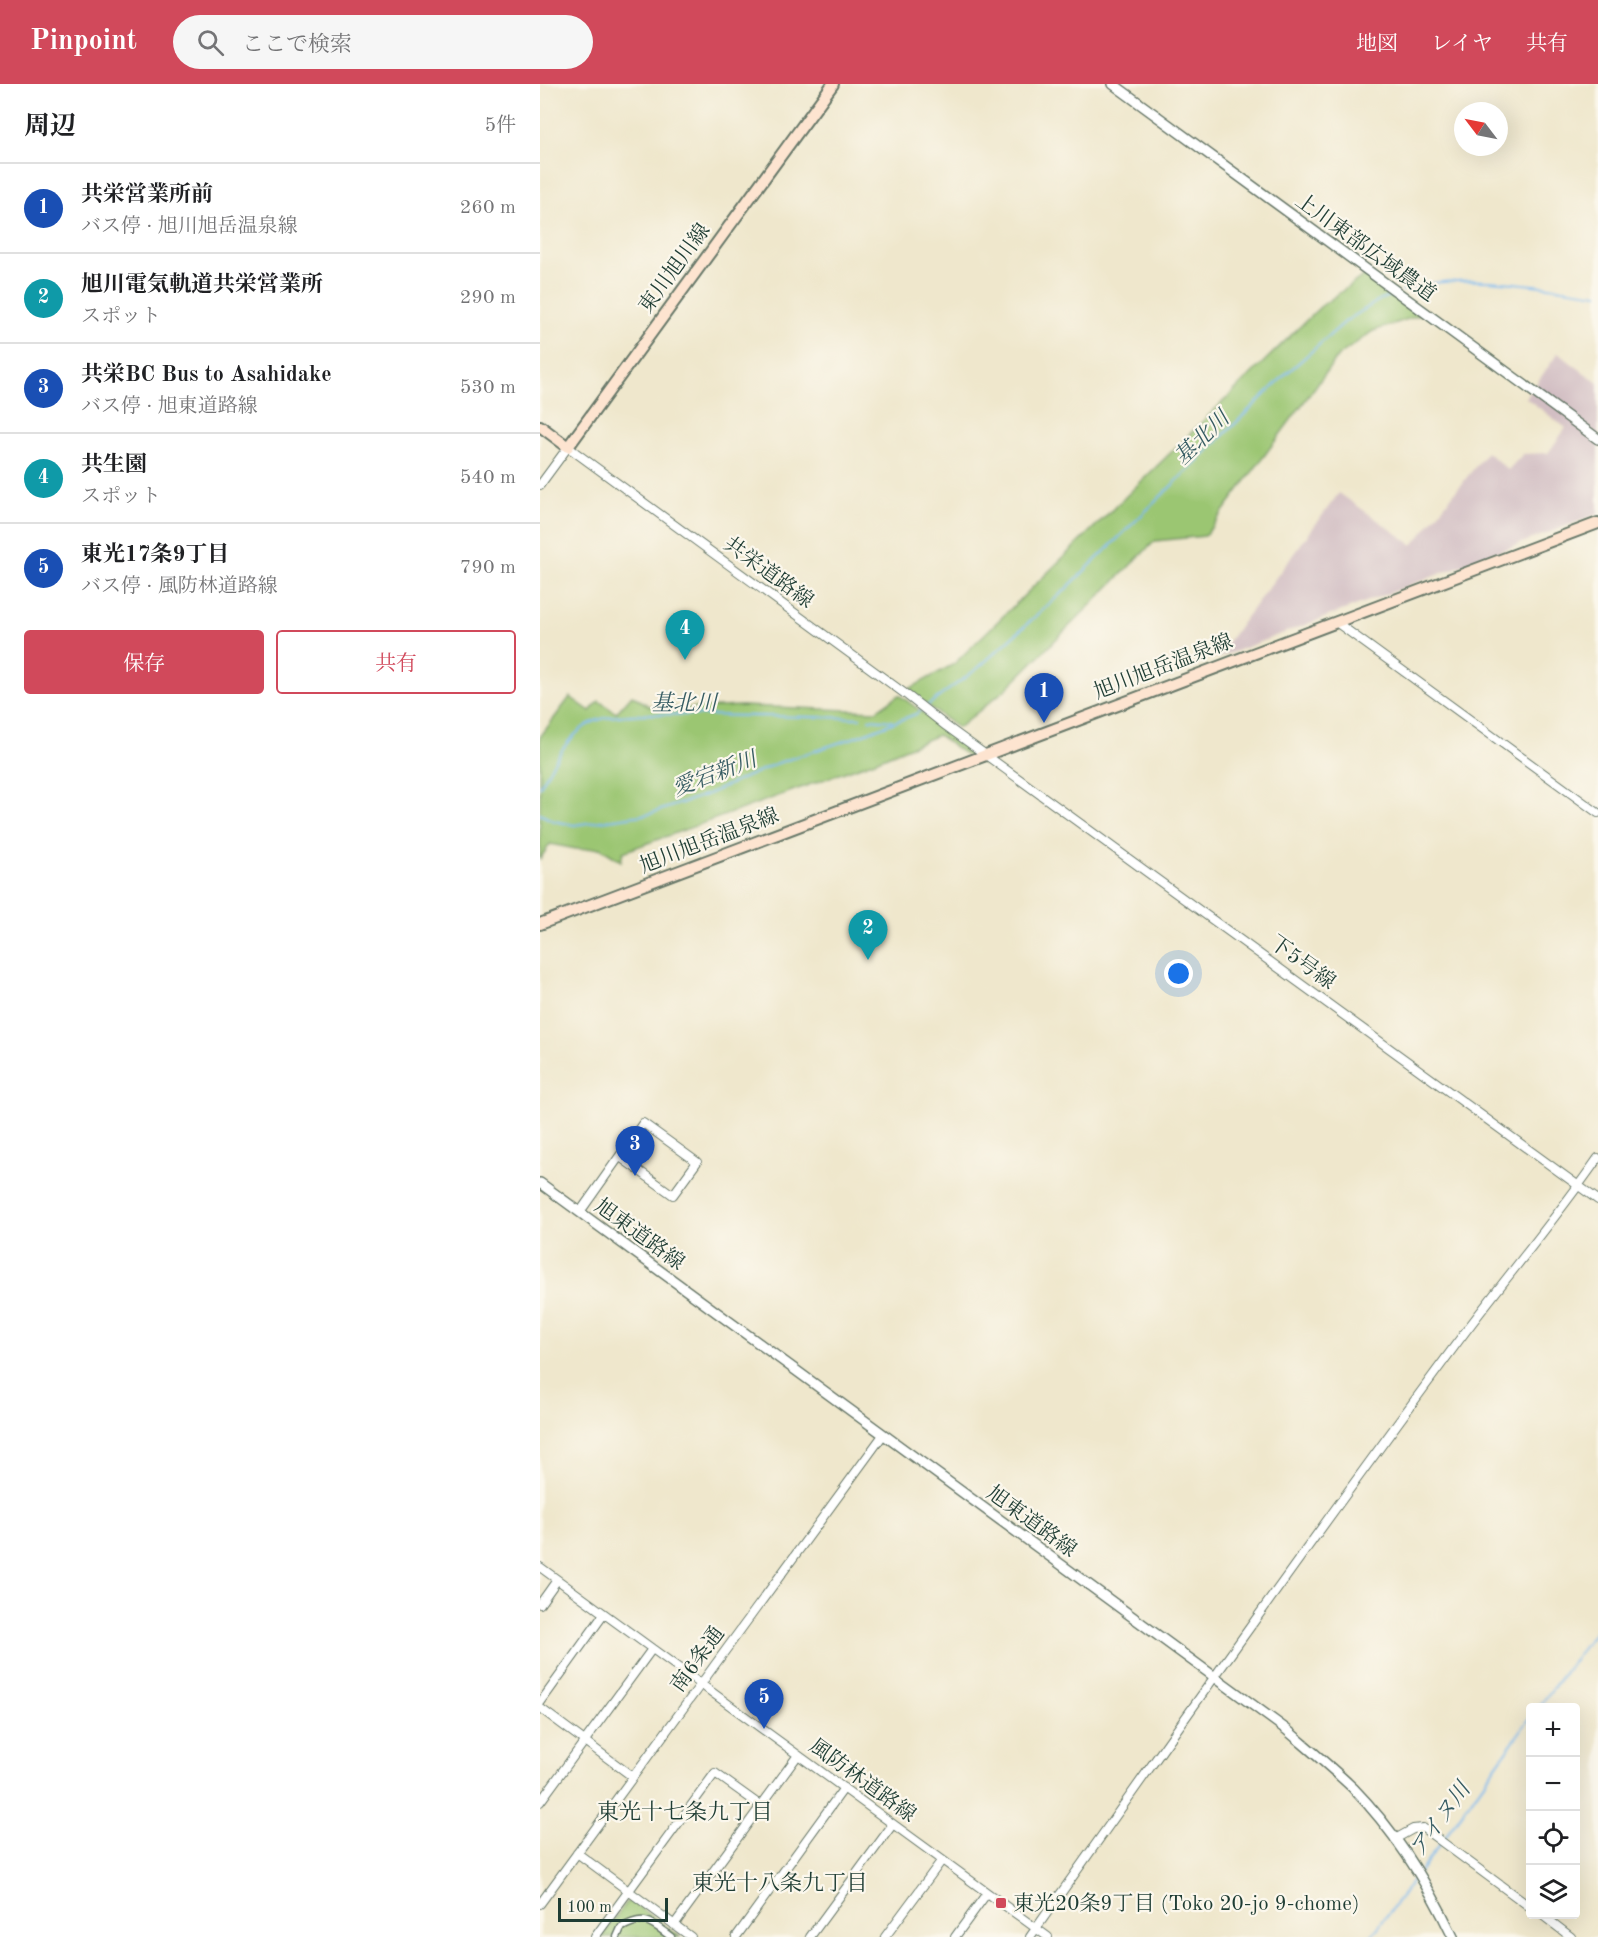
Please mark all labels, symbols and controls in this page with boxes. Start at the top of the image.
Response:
search box [173,15,593,69]
icon: search [194,26,227,59]
text: Pinpoint [30,28,137,56]
text: ここで検索 [242,34,352,56]
text: 地図 [1356,34,1398,55]
text: レイヤ [1431,34,1493,55]
text: 共有 [1526,34,1568,55]
north arrow [1454,102,1508,156]
text: 周辺 [24,114,76,140]
text: 5件 [484,116,516,136]
text: 共栄営業所前 [81,184,213,206]
street label: 上川東部広域農道 [1291,189,1440,306]
text: 1 [38,198,49,218]
text: 260 m [460,198,516,218]
text: バス停 · 旭川旭岳温泉線 [81,217,298,237]
street label: 東川旭川線 [634,219,715,318]
text: 旭川電気軌道共栄営業所 [81,274,323,296]
text: 2 [38,288,49,308]
text: 290 m [460,288,516,308]
text: スポット [81,307,161,327]
text: 共栄BC Bus to Asahidake [81,364,332,386]
text: 3 [38,378,49,398]
text: 530 m [460,378,516,398]
text: バス停 · 旭東道路線 [81,397,258,417]
water label: 基北川 [1170,405,1235,469]
text: 共生園 [81,454,147,476]
text: 4 [38,468,49,488]
text: 540 m [460,468,516,488]
text: スポット [81,487,161,507]
street label: 共栄道路線 [719,532,818,613]
text: 東光17条9丁目 [81,544,229,566]
text: 5 [38,558,49,578]
text: 790 m [460,558,516,578]
text: バス停 · 風防林道路線 [81,577,278,597]
pin: 4 [666,610,704,660]
street label: 旭川旭岳温泉線 [1090,629,1236,704]
button: 保存 [24,630,264,694]
button: 共有 [276,630,516,694]
pin: 1 [1024,674,1064,723]
water label: 基北川 [651,691,719,715]
water label: 愛宕新川 [669,746,762,801]
street label: 旭川旭岳温泉線 [636,803,782,878]
pin: 2 [848,910,888,960]
street label: 下5号線 [1266,931,1340,994]
your location [1164,959,1193,988]
pin: 3 [616,1126,655,1176]
street label: 旭東道路線 [590,1194,689,1275]
street label: 旭東道路線 [982,1481,1081,1562]
street label: 南6条通 [666,1622,729,1696]
pin: 5 [744,1680,784,1729]
map controls [1526,1703,1580,1919]
button: + [1526,1703,1580,1757]
street label: 風防林道路線 [805,1734,920,1827]
button: − [1526,1757,1580,1811]
water label: アイヌ川 [1406,1777,1476,1861]
district label: 東光十七条九丁目 [597,1800,773,1824]
button: locate [1526,1811,1580,1865]
button: layers [1526,1865,1580,1919]
district label: 東光十八条九丁目 [692,1871,868,1895]
place label: 東光20条9丁目 (Toko 20-jo 9-chome) [1013,1892,1360,1915]
scale bar [558,1895,668,1922]
marker: 東光20条9丁目 (Toko 20-jo 9-chome) [994,1896,1008,1910]
text: 100 m [567,1900,612,1916]

